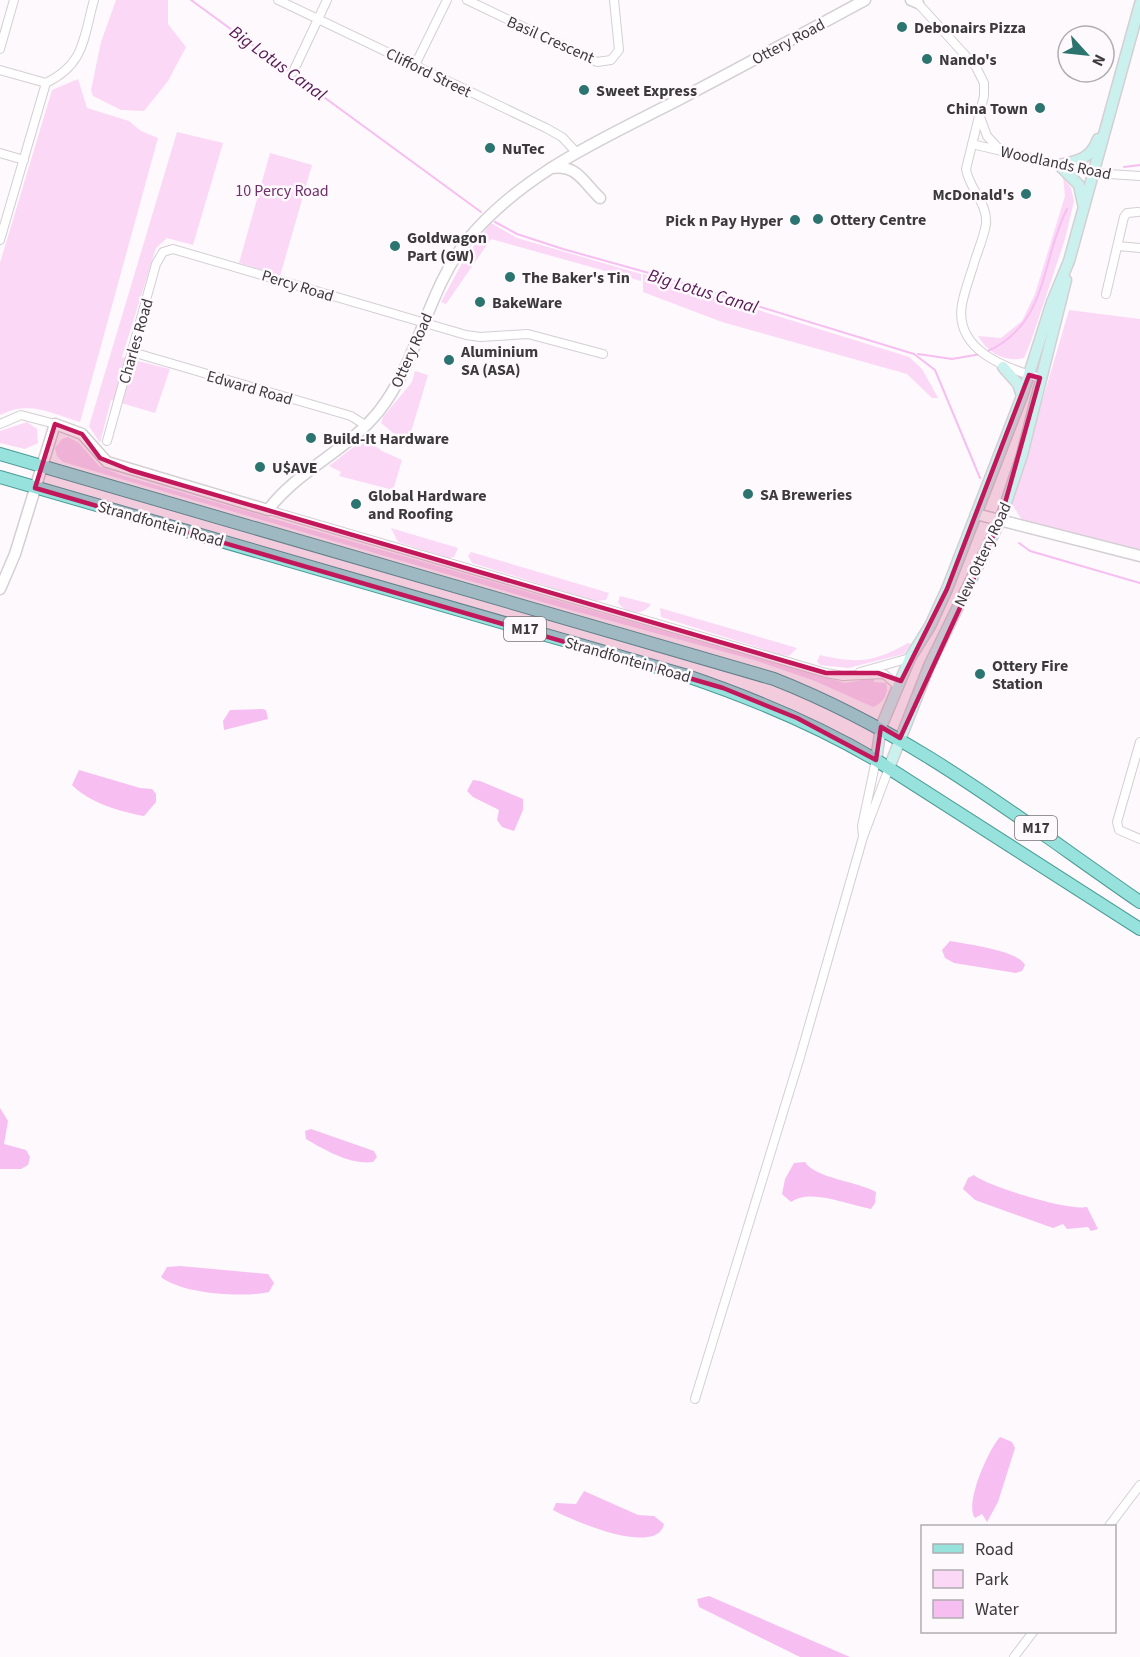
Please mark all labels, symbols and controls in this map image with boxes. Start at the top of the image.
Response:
street label: Basil Crescent [503,11,598,69]
street label: Ottery Road [748,13,829,70]
place label: Debonairs Pizza [914,17,1026,39]
water label: Big Lotus Canal [224,20,332,107]
marker: Debonairs Pizza [895,20,909,34]
north arrow [1056,24,1116,84]
street label: Clifford Street [382,43,475,103]
place label: Nando's [939,49,997,71]
text: N [1086,51,1111,70]
marker: Nando's [920,52,934,66]
place label: Sweet Express [596,80,697,102]
marker: Sweet Express [577,83,591,97]
place label: China Town [946,98,1028,120]
marker: China Town [1033,101,1047,115]
place label: NuTec [502,138,545,160]
street label: Woodlands Road [998,140,1113,185]
marker: NuTec [483,141,497,155]
park label: 10 Percy Road [235,180,329,202]
place label: McDonald's [932,184,1014,206]
marker: McDonald's [1019,187,1033,201]
place label: Ottery Centre [830,209,926,231]
place label: Pick n Pay Hyper [665,210,784,232]
marker: Ottery Centre [811,212,825,226]
marker: Pick n Pay Hyper [788,213,802,227]
place label: Goldwagon Part (GW) [407,227,487,267]
marker: Goldwagon Part (GW) [388,239,402,253]
water label: Big Lotus Canal [645,263,762,320]
street label: Percy Road [259,265,337,307]
place label: The Baker's Tin [522,267,630,289]
marker: The Baker's Tin [503,270,517,284]
place label: BakeWare [492,292,562,314]
marker: BakeWare [473,295,487,309]
street label: Charles Road [113,296,159,386]
street label: Ottery Road [386,309,438,391]
place label: Aluminium SA (ASA) [460,341,538,381]
marker: Aluminium SA (ASA) [442,353,456,367]
street label: Edward Road [204,365,295,411]
place label: Build-It Hardware [323,428,449,450]
marker: Build-It Hardware [304,431,318,445]
place label: U$AVE [272,457,318,479]
marker: U$AVE [253,460,267,474]
place label: SA Breweries [760,484,852,506]
place label: Global Hardware and Roofing [368,485,487,525]
marker: SA Breweries [741,487,755,501]
street label: Strandfontein Road [95,496,226,552]
marker: Global Hardware and Roofing [349,497,363,511]
street label: New Ottery Road [949,499,1017,610]
road number: M17 [504,617,546,641]
street label: Strandfontein Road [562,632,693,688]
place label: Ottery Fire Station [992,655,1068,695]
marker: Ottery Fire Station [973,667,987,681]
road number: M17 [1015,816,1057,840]
legend [921,1525,1116,1633]
text: Road [975,1537,1014,1562]
text: Park [975,1567,1009,1592]
text: Water [975,1597,1019,1622]

